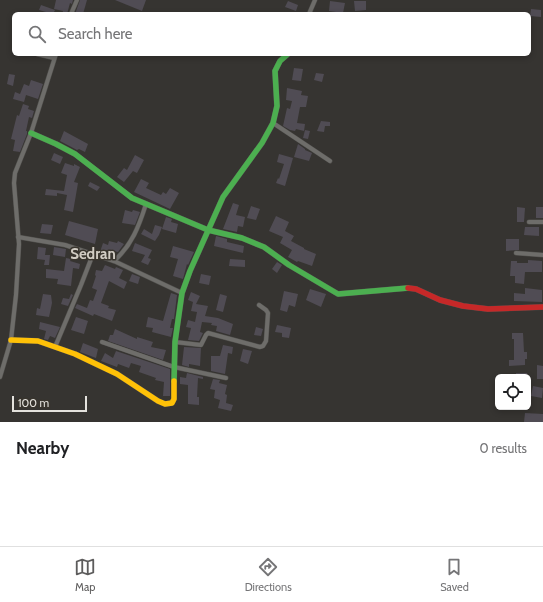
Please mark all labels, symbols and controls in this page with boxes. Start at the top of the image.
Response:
search box [12,12,531,56]
icon: search [26,23,48,45]
text: Search here [58,25,133,43]
district label: Sedran [70,245,116,263]
map controls [495,374,531,410]
button: locate [495,374,531,410]
scale bar [12,394,87,413]
text: 100 m [18,396,49,410]
text: Nearby [16,438,69,458]
text: 0 results [479,440,527,456]
tab: Map [74,556,96,594]
tab: Directions [245,556,292,594]
tab: Saved [440,556,469,594]

